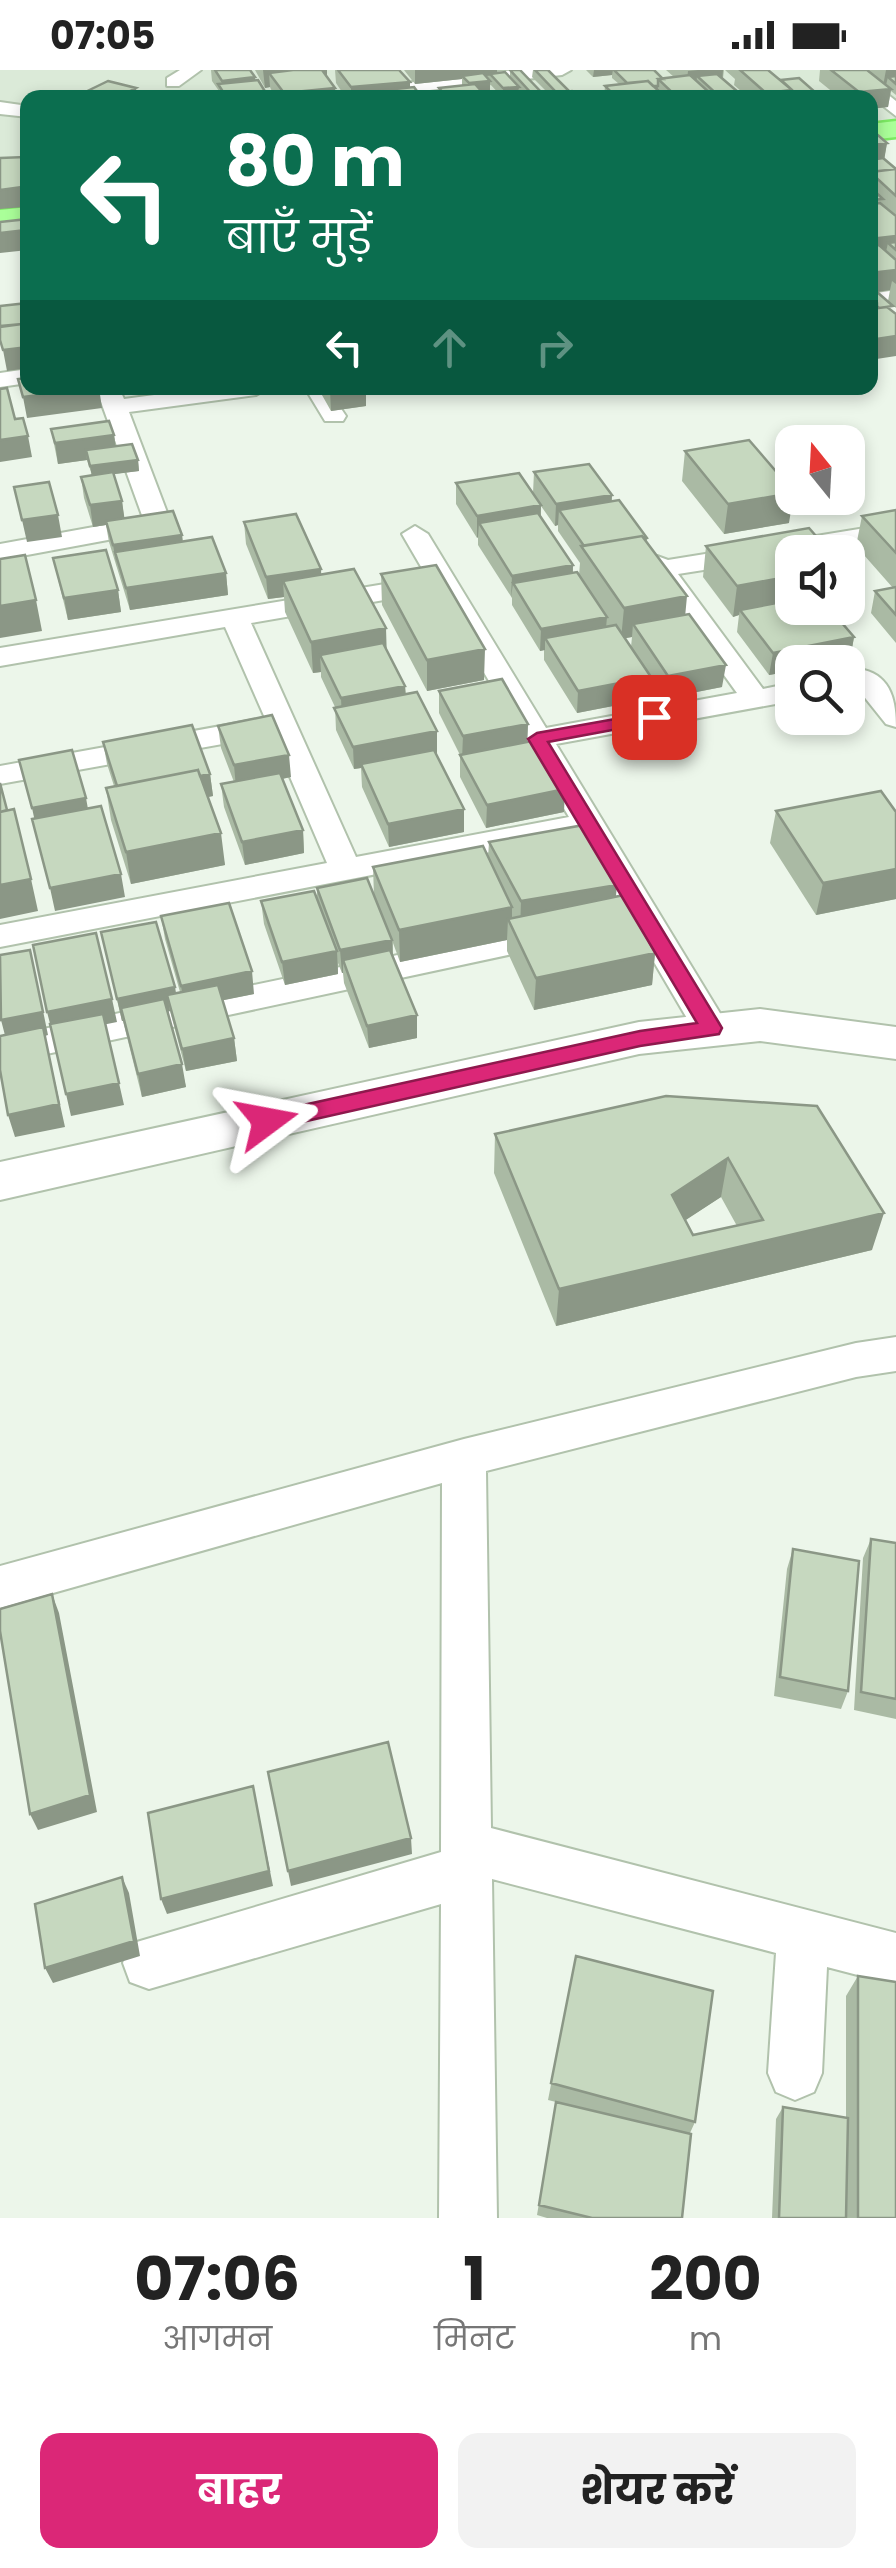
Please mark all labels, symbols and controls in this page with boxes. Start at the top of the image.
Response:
text: 07:05 [50,9,155,62]
text: 80 m [225,112,405,211]
icon: left [60,130,190,260]
text: बाएँ मुड़ें [225,206,372,269]
icon: left [317,320,372,375]
icon: ahead [422,320,477,375]
icon: right [527,320,582,375]
north arrow [775,425,865,515]
map controls [775,425,865,735]
button: sound [775,535,865,625]
button: search [775,645,865,735]
pin [612,675,697,760]
icon: arrive [627,690,682,745]
position arrow [215,1069,319,1173]
text: 07:06 [134,2237,300,2321]
text: 1 [463,2237,486,2321]
text: 200 [649,2237,762,2321]
text: आगमन [162,2316,272,2361]
text: मिनट [434,2316,515,2361]
text: m [689,2316,722,2361]
button: बाहर [40,2433,438,2548]
button: शेयर करें [458,2433,856,2548]

